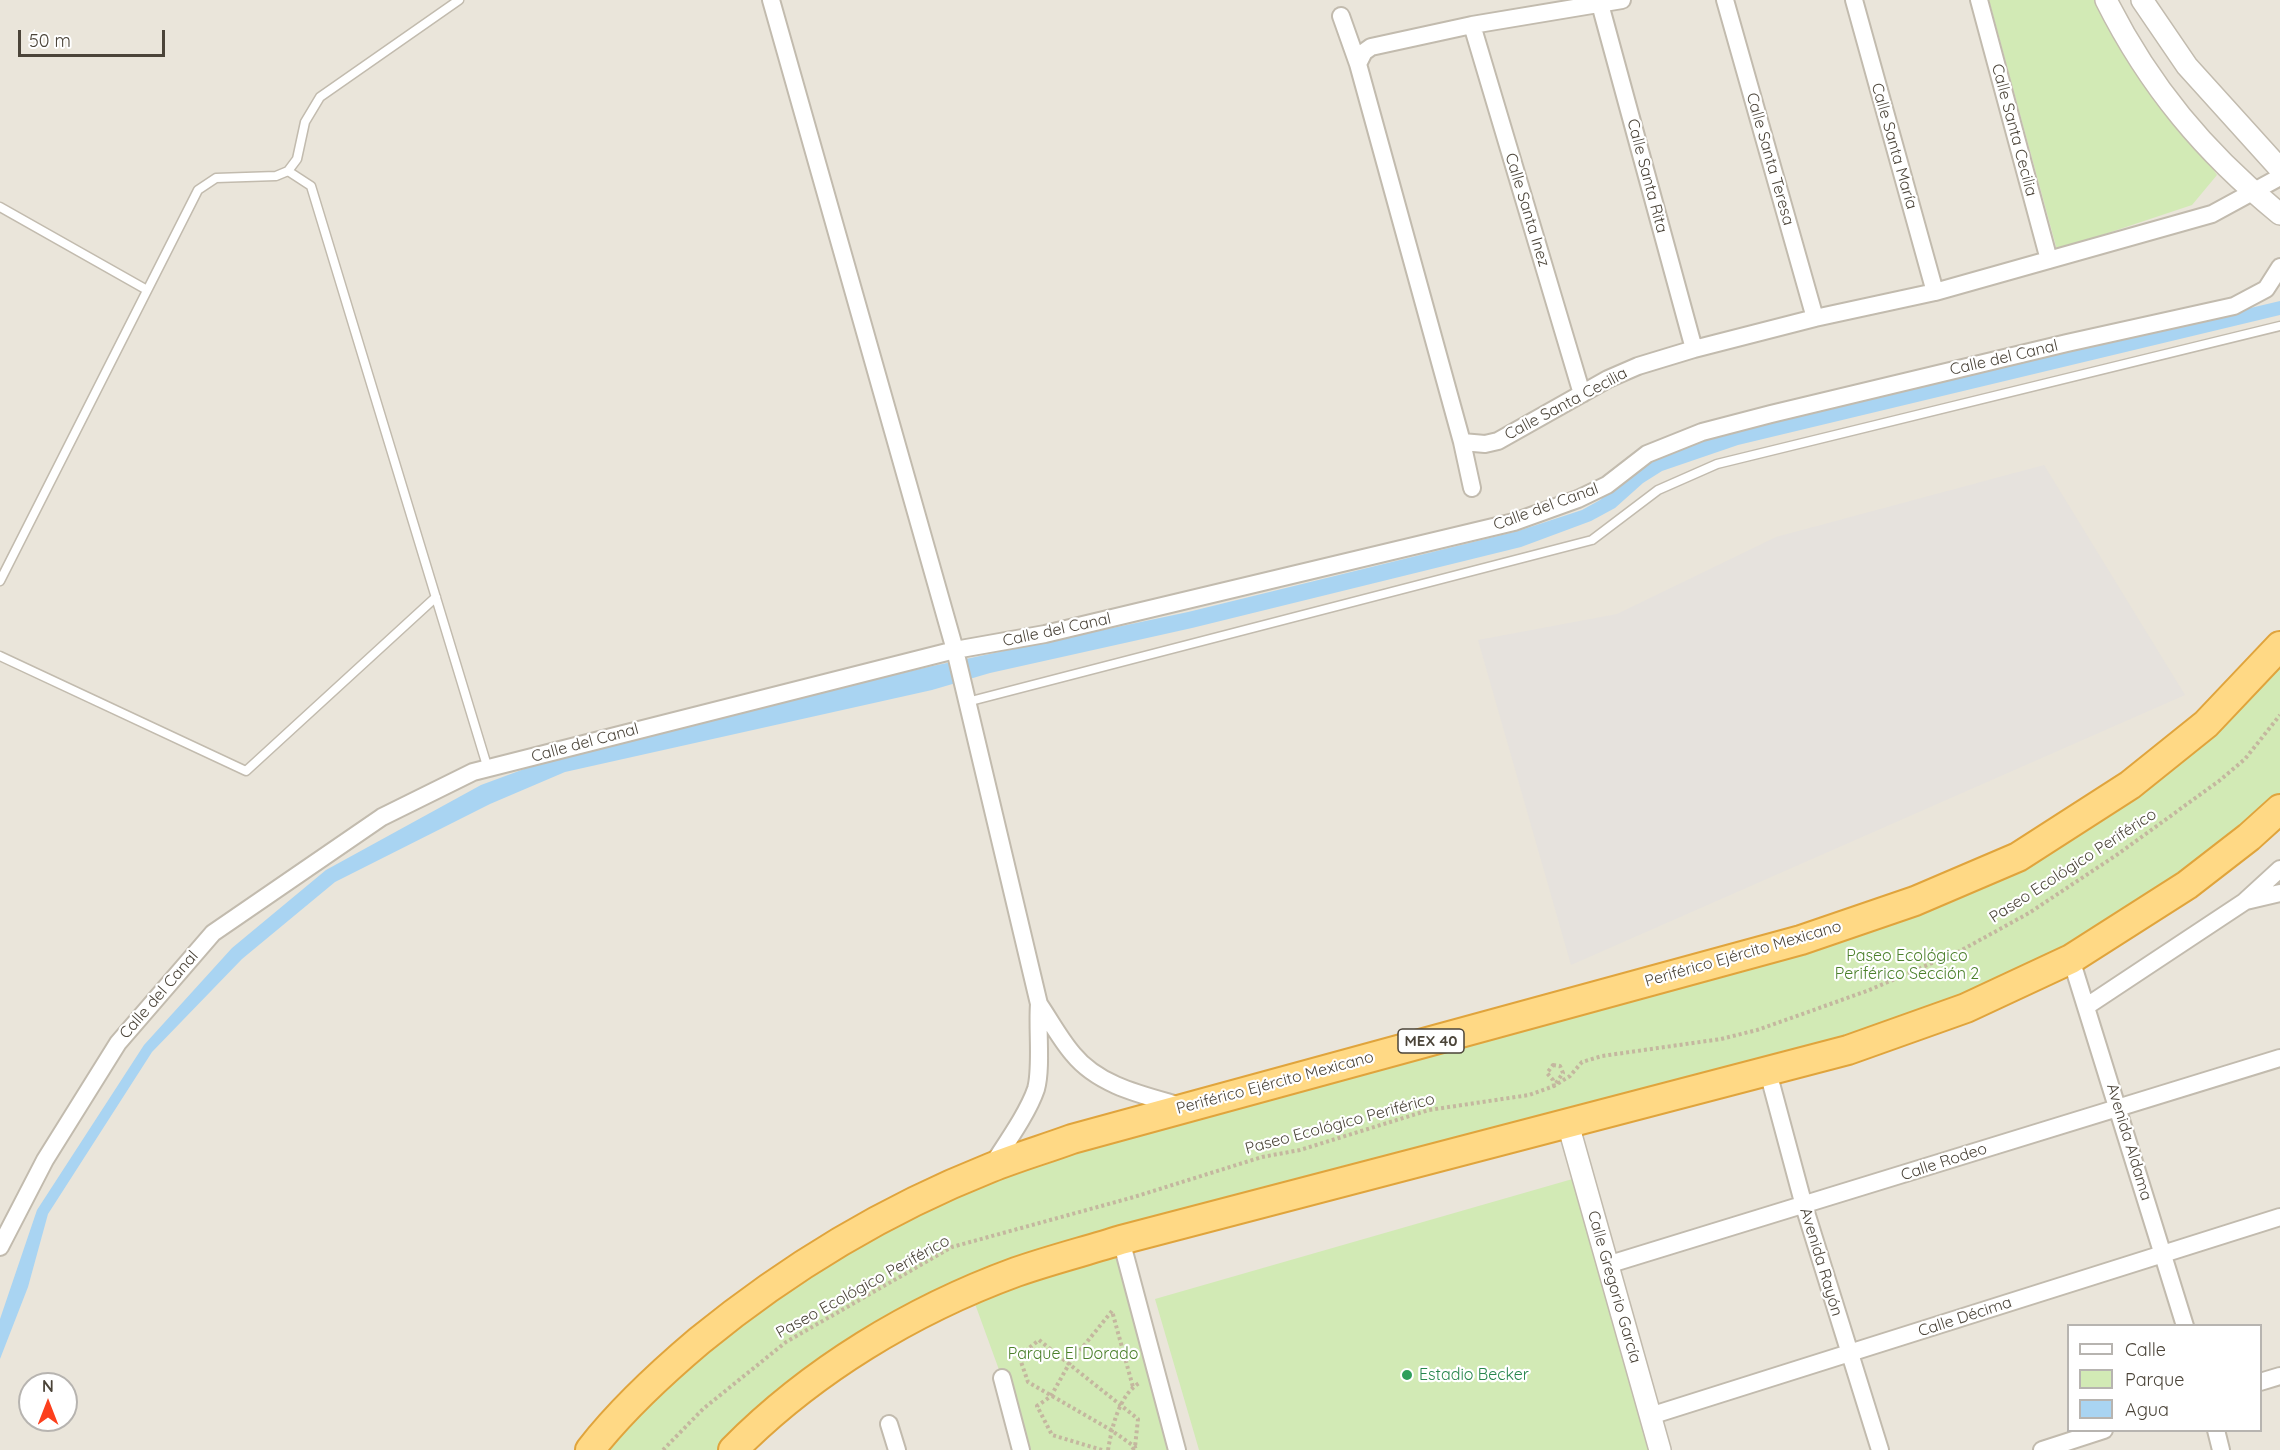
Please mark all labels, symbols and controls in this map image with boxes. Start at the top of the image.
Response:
scale bar [21,18,168,56]
text: 50 m [29,29,71,52]
street label: Calle Santa Cecilia [1987,62,2041,198]
street label: Calle Santa María [1867,81,1921,211]
street label: Calle Santa Teresa [1742,90,1798,228]
street label: Calle Santa Rita [1623,117,1671,235]
street label: Calle Santa Inez [1501,151,1553,269]
street label: Calle del Canal [1948,336,2060,380]
street label: Calle Santa Cecilia [1501,364,1631,444]
street label: Calle del Canal [1491,479,1601,535]
street label: Calle del Canal [1001,609,1113,651]
street label: Calle del Canal [529,719,641,767]
street label: Paseo Ecológico Periférico [1986,805,2160,927]
street label: Periférico Ejército Mexicano [1642,917,1844,991]
park label: Paseo Ecológico Periférico Sección 2 [1835,946,1979,984]
street label: Calle del Canal [116,947,202,1043]
road number: MEX 40 [1398,1029,1464,1053]
street label: Periférico Ejército Mexicano [1174,1047,1376,1119]
street label: Avenida Aldama [2102,1081,2156,1203]
street label: Paseo Ecológico Periférico [1243,1089,1437,1159]
street label: Calle Rodeo [1898,1139,1990,1185]
street label: Avenida Rayón [1795,1206,1847,1318]
street label: Calle Gregorio García [1583,1208,1645,1366]
street label: Paseo Ecológico Periférico [773,1231,953,1343]
street label: Calle Décima [1916,1293,2014,1341]
legend [2067,1324,2262,1432]
text: Calle [2125,1338,2166,1361]
park label: Parque El Dorado [1008,1344,1138,1364]
place label: Estadio Becker [1419,1365,1529,1385]
marker: Estadio Becker [1400,1368,1414,1382]
text: Parque [2125,1368,2184,1391]
north arrow [18,1372,78,1432]
text: N [42,1376,54,1396]
text: Agua [2125,1398,2169,1421]

